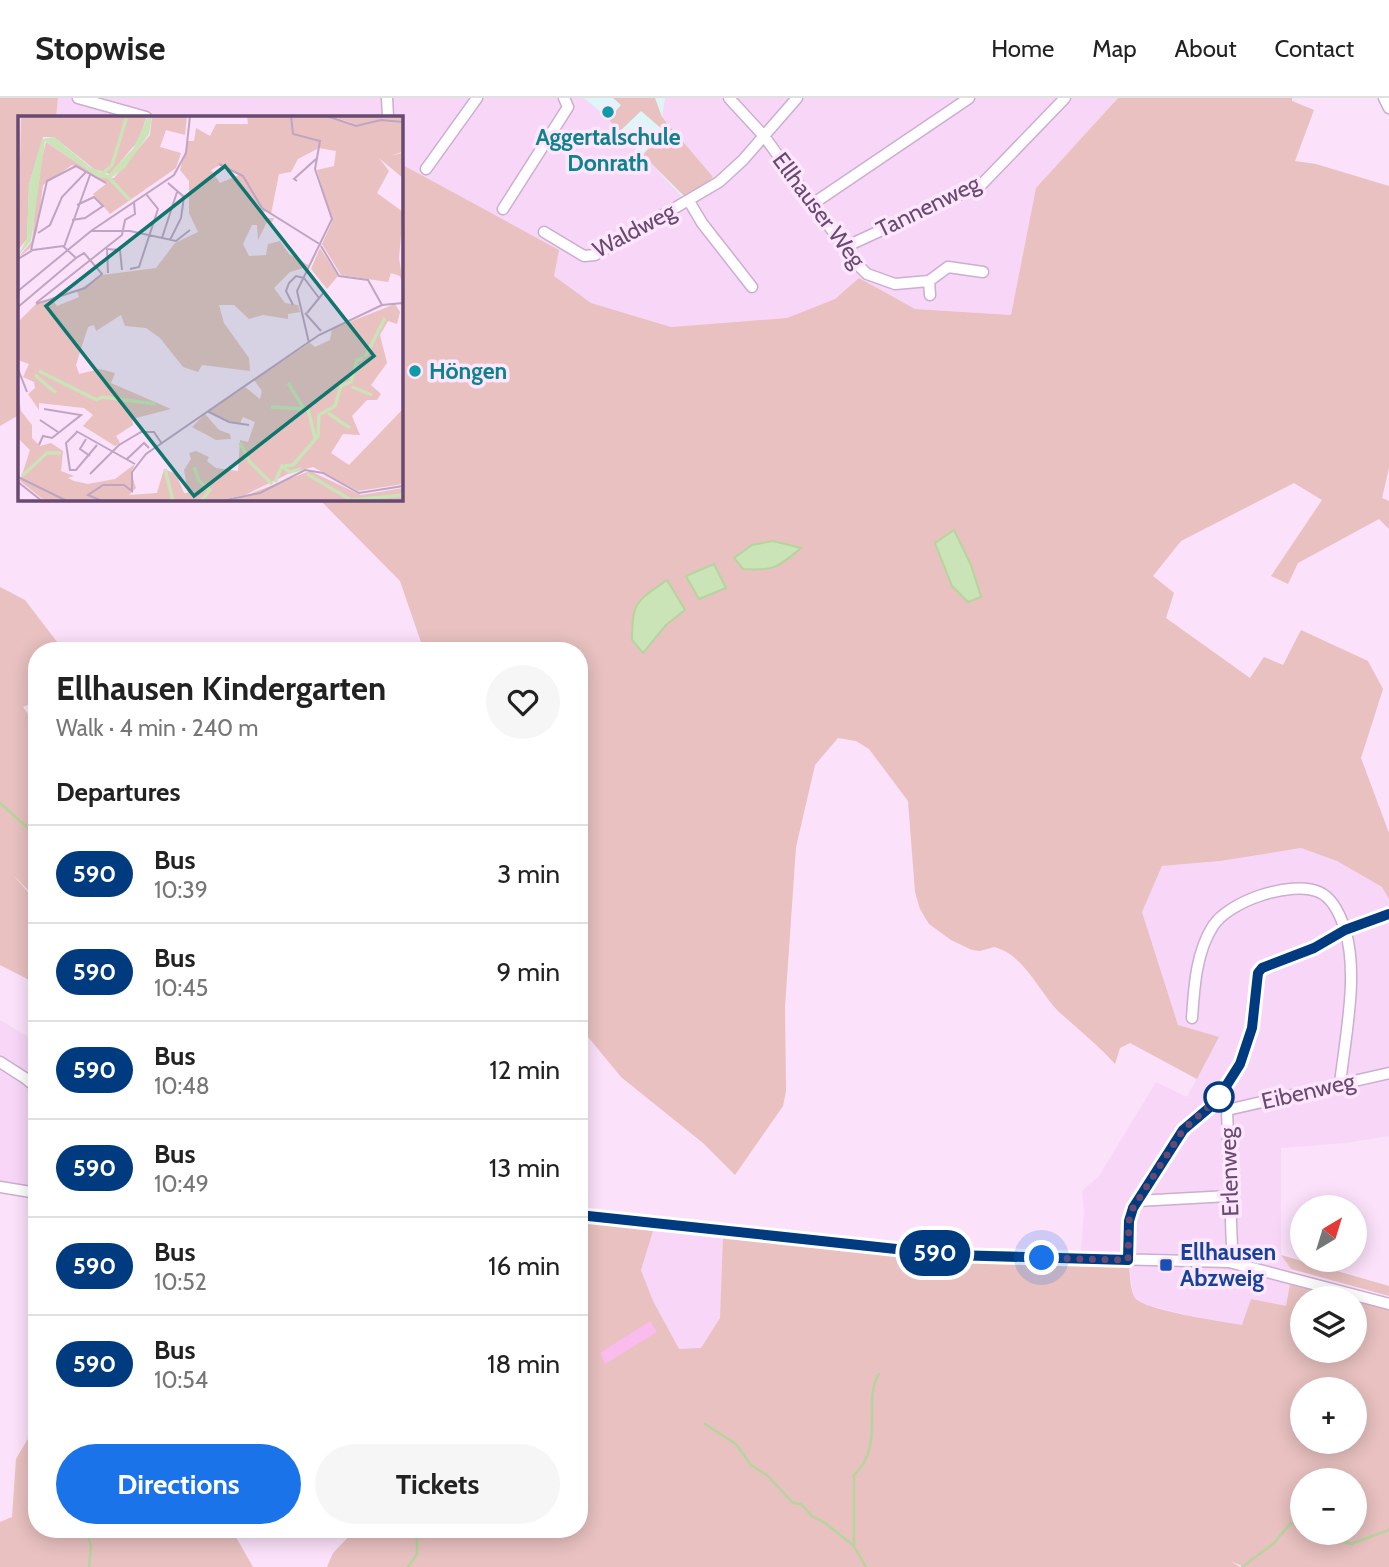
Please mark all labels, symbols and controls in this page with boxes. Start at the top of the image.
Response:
text: Stopwise [35,28,165,68]
text: Home [991,34,1054,63]
text: Map [1092,34,1137,63]
text: About [1175,34,1237,63]
text: Contact [1275,34,1354,63]
marker: Aggertalschule Donrath [600,104,616,120]
inset map [18,116,402,500]
place label: Aggertalschule Donrath [535,123,681,177]
street label: Ellhauser Weg [767,147,872,274]
street label: Tannenweg [872,169,985,243]
street label: Waldweg [588,196,681,263]
place label: Höngen [429,357,507,385]
marker: Höngen [407,363,423,379]
button: heart [486,665,560,739]
text: Ellhausen Kindergarten [56,668,386,708]
text: Walk · 4 min · 240 m [56,714,258,742]
text: Departures [56,776,180,808]
text: Bus [154,844,195,876]
text: 3 min [497,858,560,890]
text: 590 [73,859,116,888]
text: 10:39 [154,876,208,904]
text: Bus [154,942,195,974]
text: 9 min [497,956,560,988]
text: 590 [73,957,116,986]
text: 10:45 [154,974,208,1002]
text: Bus [154,1040,195,1072]
text: 12 min [489,1054,560,1086]
text: 590 [73,1055,116,1084]
street label: Eibenweg [1259,1067,1358,1115]
text: 10:48 [154,1072,210,1100]
unlabelled marker [1204,1082,1234,1112]
street label: Erlenweg [1213,1126,1245,1217]
text: Bus [154,1138,195,1170]
text: 13 min [489,1152,560,1184]
text: 590 [73,1153,116,1182]
text: 10:49 [154,1170,209,1198]
north arrow [1290,1195,1367,1272]
map controls [1290,1195,1367,1545]
line badge: 590 [895,1230,975,1276]
text: Bus [154,1236,195,1268]
text: 590 [913,1238,957,1267]
place label: Ellhausen Abzweig [1180,1238,1276,1292]
your location [1024,1240,1059,1275]
text: 16 min [488,1250,560,1282]
text: 590 [73,1251,116,1280]
marker: Ellhausen Abzweig [1158,1257,1174,1273]
text: 10:52 [154,1268,207,1296]
button: layers [1290,1286,1367,1363]
text: Bus [154,1334,195,1366]
text: 18 min [487,1348,560,1380]
text: 590 [73,1349,116,1378]
text: 10:54 [154,1366,208,1394]
button: + [1290,1377,1367,1454]
button: Directions [56,1444,301,1524]
button: Tickets [315,1444,560,1524]
button: − [1290,1468,1367,1545]

